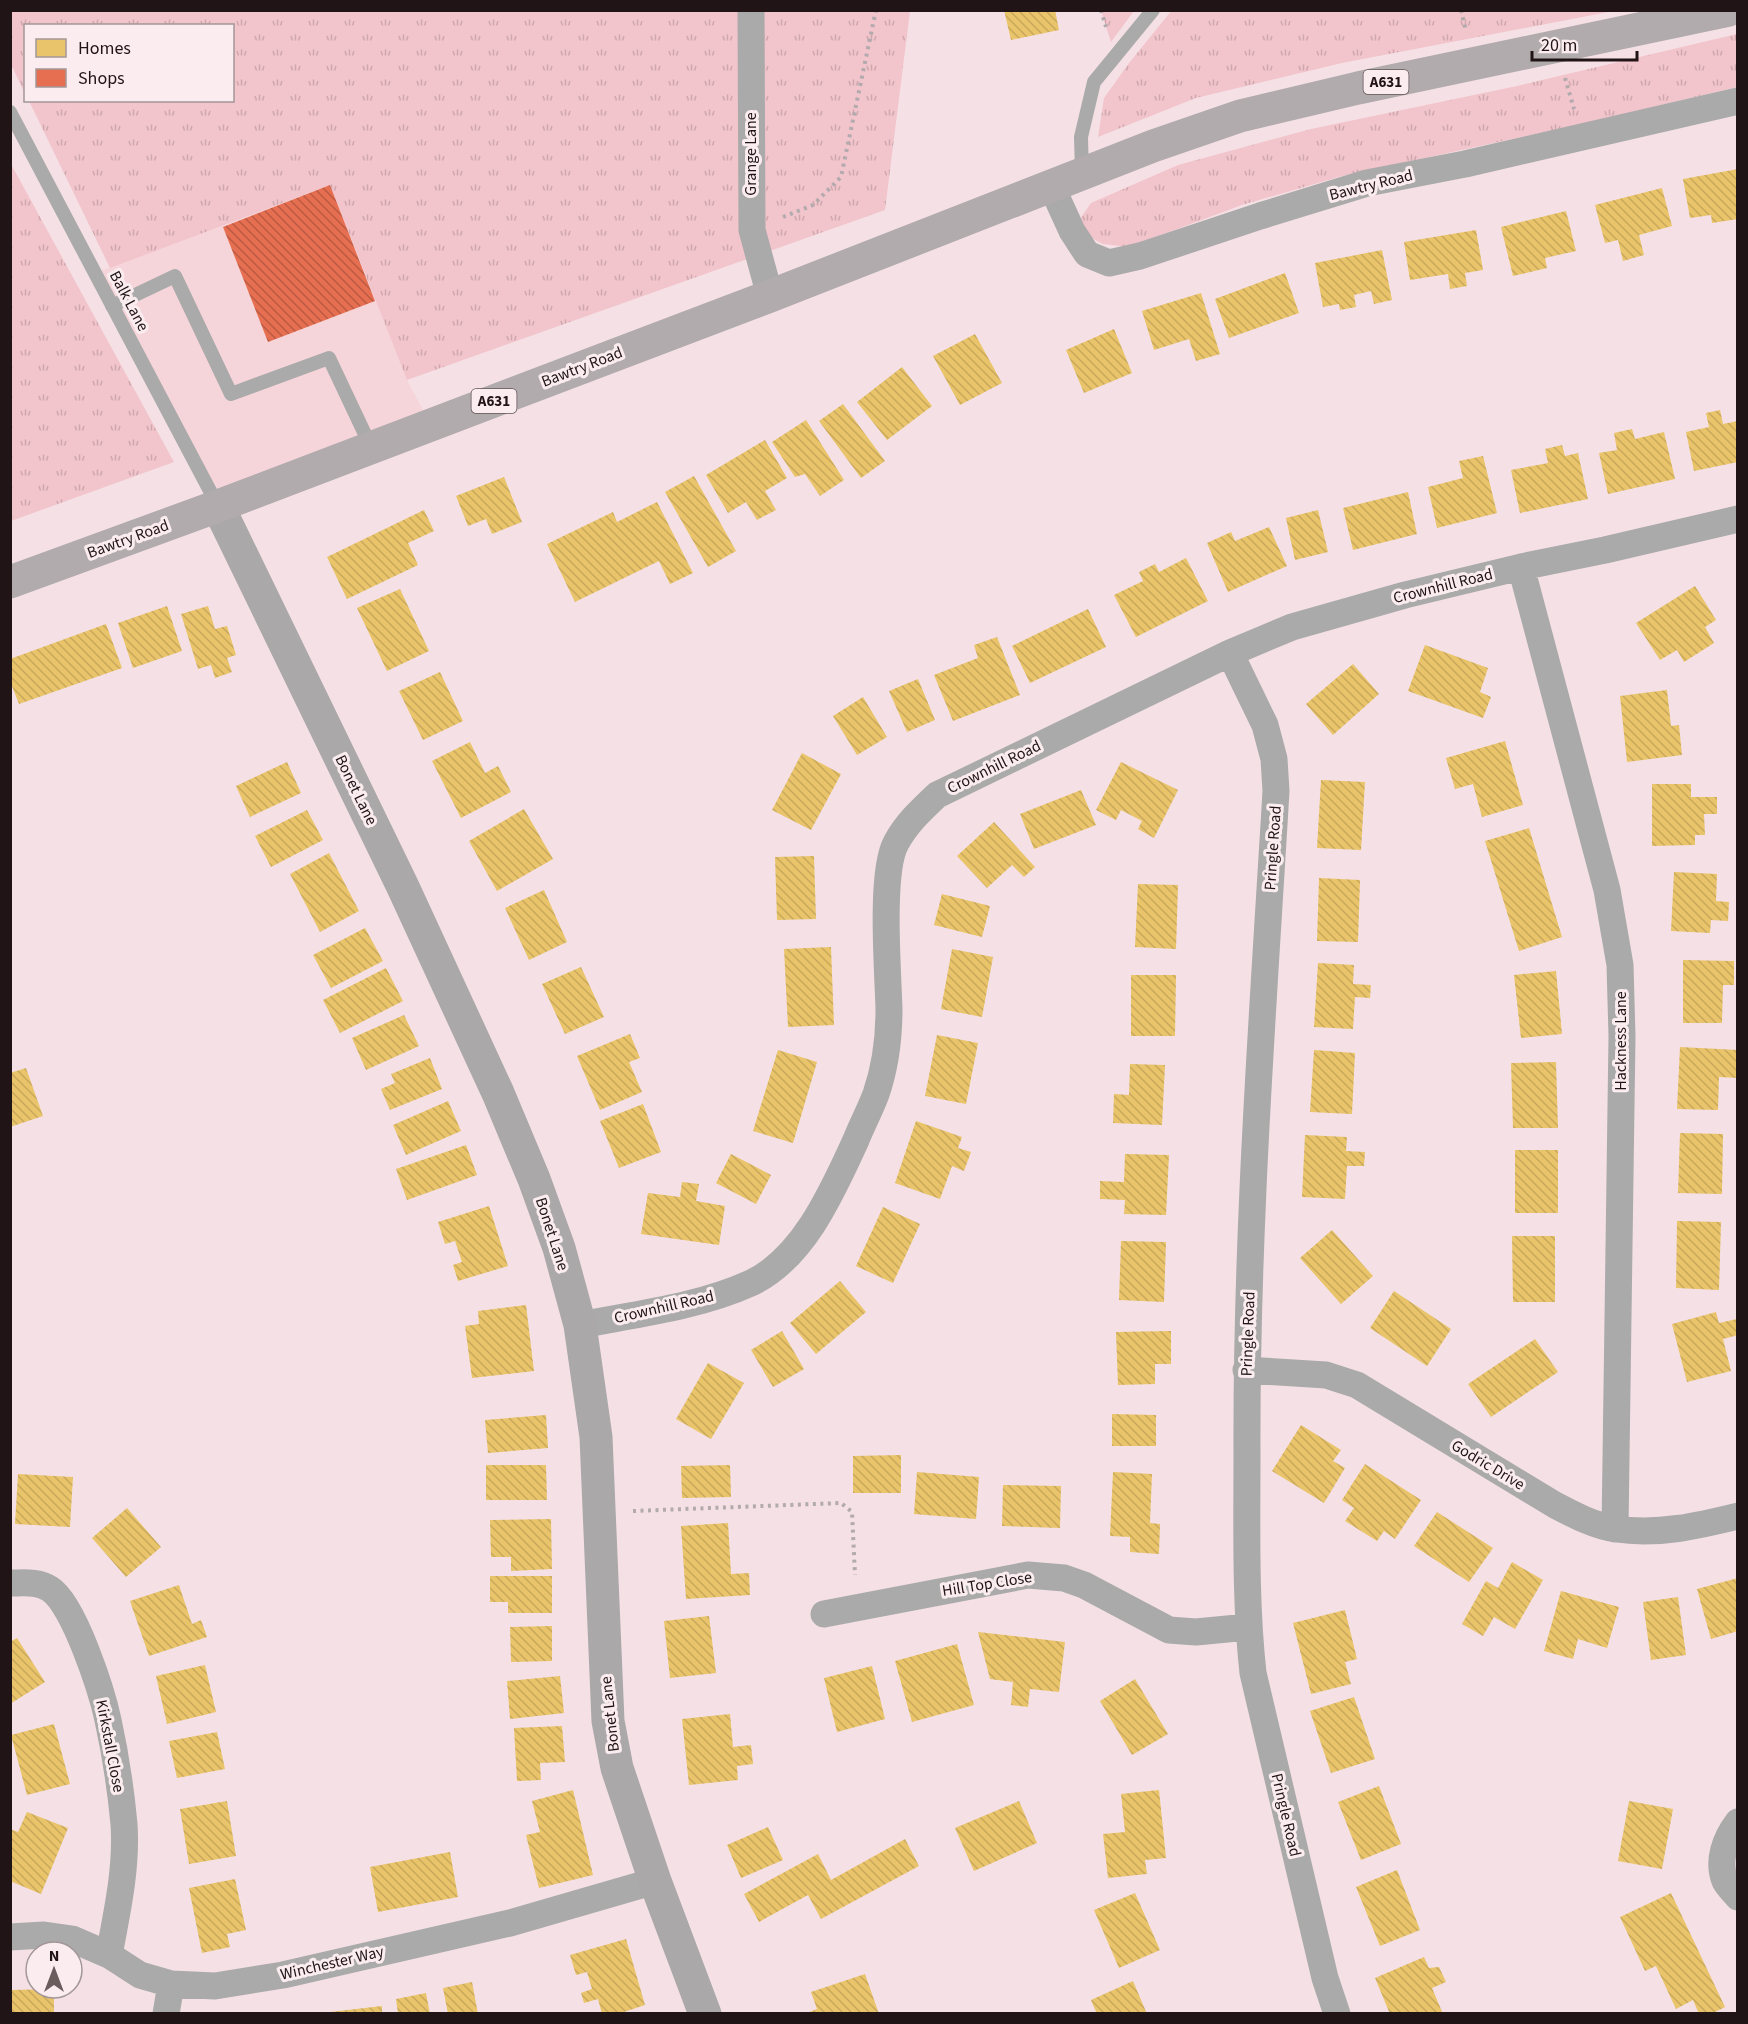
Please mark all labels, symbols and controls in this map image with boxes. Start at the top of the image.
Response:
legend [24,24,234,102]
scale bar [1532,24,1637,62]
text: 20 m [1541,33,1577,58]
text: Homes [78,36,131,61]
text: Shops [78,66,125,91]
road number: A631 [1364,70,1408,94]
street label: Grange Lane [740,112,762,196]
street label: Bawtry Road [1327,164,1415,206]
street label: Balk Lane [104,267,154,335]
street label: Bawtry Road [538,341,626,393]
road number: A631 [472,389,516,413]
street label: Bawtry Road [84,514,172,564]
street label: Crownhill Road [1391,563,1495,609]
street label: Crownhill Road [943,735,1045,799]
street label: Bonet Lane [330,751,383,829]
street label: Pringle Road [1259,805,1287,891]
street label: Hackness Lane [1610,991,1632,1091]
street label: Bonet Lane [530,1195,574,1273]
street label: Crownhill Road [612,1285,716,1329]
street label: Pringle Road [1236,1291,1260,1377]
street label: Godric Drive [1447,1434,1529,1496]
street label: Hill Top Close [941,1566,1033,1602]
street label: Bonet Lane [595,1675,625,1753]
street label: Kirkstall Close [90,1698,130,1794]
street label: Pringle Road [1266,1771,1306,1859]
north arrow [24,1940,84,2000]
street label: Winchester Way [278,1940,386,1986]
text: N [49,1945,59,1967]

